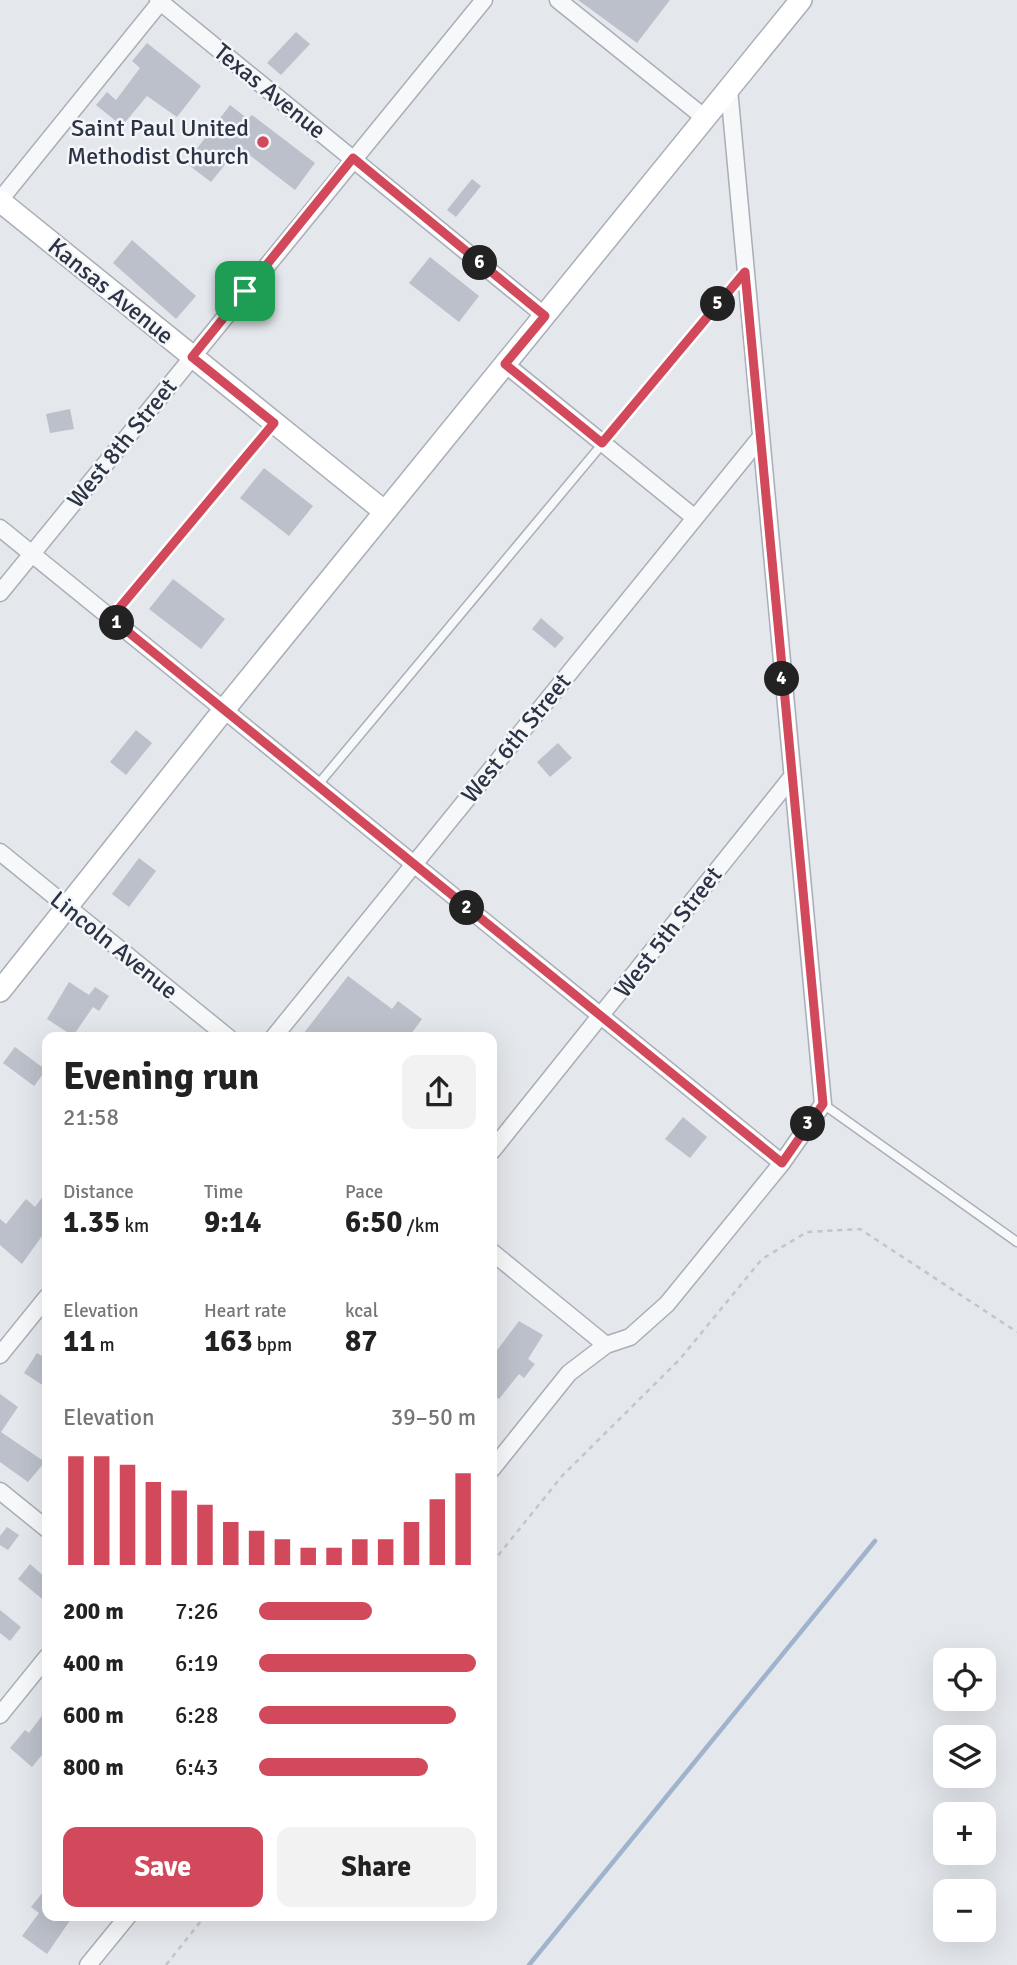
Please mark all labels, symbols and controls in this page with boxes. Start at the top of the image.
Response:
street label: Texas Avenue [208,37,332,145]
place label: Saint Paul United Methodist Church [67,113,249,171]
marker: Saint Paul United Methodist Church [255,134,271,150]
street label: Kansas Avenue [42,231,180,351]
pin: 6 [462,246,498,280]
text: 6 [474,250,485,274]
pin [215,261,275,321]
icon: arrive [226,272,264,310]
pin: 5 [700,286,736,322]
text: 5 [712,291,723,315]
street label: West 8th Street [61,372,183,514]
pin: 1 [100,606,134,640]
text: 1 [111,610,122,634]
pin: 4 [764,662,800,696]
text: 4 [776,666,787,690]
street label: West 6th Street [455,667,577,809]
street label: West 5th Street [608,861,728,1003]
street label: Lincoln Avenue [44,884,184,1006]
pin: 2 [449,890,484,926]
text: 2 [461,895,472,919]
text: Evening run [63,1053,259,1100]
button: share [402,1055,476,1129]
text: 21:58 [63,1103,119,1132]
pin: 3 [790,1106,826,1142]
text: 3 [802,1111,813,1135]
text: Distance [63,1180,134,1204]
text: Time [204,1180,243,1204]
text: Pace [345,1180,383,1204]
text: 1.35 [63,1204,120,1241]
text: 9:14 [204,1204,261,1241]
text: 6:50 [345,1204,402,1241]
text: km [120,1214,149,1238]
text: /km [402,1214,439,1238]
text: Elevation [63,1299,139,1323]
text: Heart rate [204,1299,286,1323]
text: kcal [345,1299,378,1323]
text: 11 [63,1323,95,1360]
text: 163 [204,1323,253,1360]
text: 87 [345,1323,377,1360]
text: m [95,1333,115,1357]
text: bpm [253,1333,292,1357]
text: Elevation [63,1403,155,1432]
text: 39–50 m [391,1403,476,1432]
text: 200 m [63,1597,124,1626]
text: 7:26 [175,1597,218,1626]
map controls [933,1648,996,1942]
button: locate [933,1648,996,1711]
text: 400 m [63,1649,124,1678]
text: 6:19 [175,1649,218,1678]
text: 600 m [63,1701,124,1730]
text: 6:28 [175,1701,218,1730]
button: layers [933,1725,996,1788]
text: 800 m [63,1753,124,1782]
text: 6:43 [175,1753,218,1782]
button: + [933,1802,996,1865]
button: Save [63,1827,263,1907]
button: Share [277,1827,476,1907]
button: − [933,1879,996,1942]

